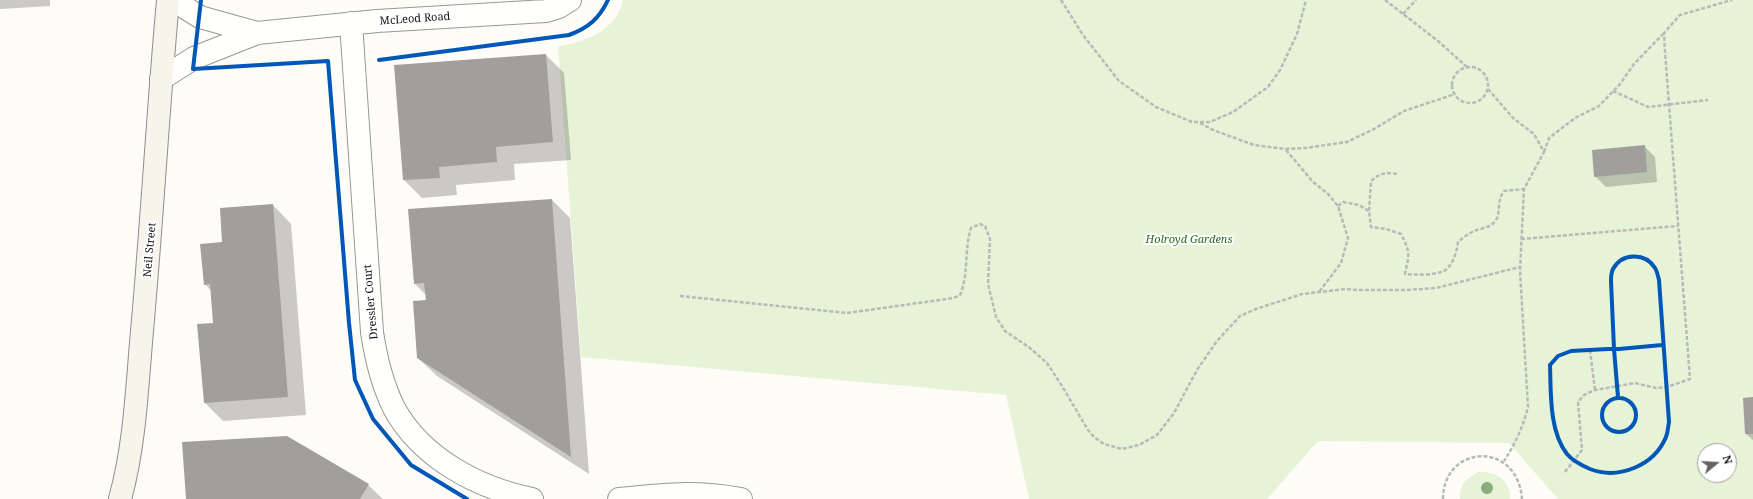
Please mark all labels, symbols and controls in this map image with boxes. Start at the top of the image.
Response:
street label: McLeod Road [379,10,451,28]
street label: Neil Street [141,222,159,278]
park label: Holroyd Gardens [1145,233,1233,247]
street label: Dressler Court [361,264,381,340]
north arrow [1697,443,1737,483]
text: N [1719,453,1736,466]

